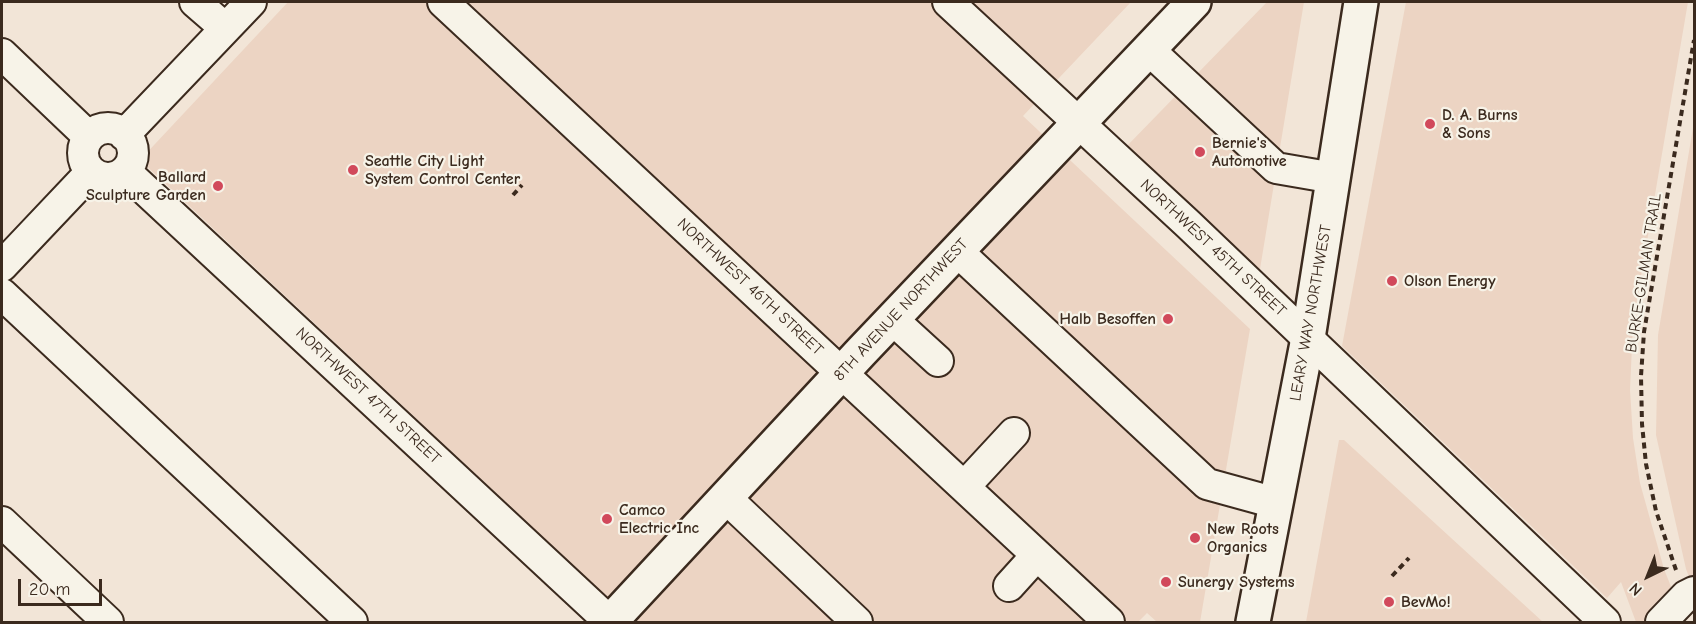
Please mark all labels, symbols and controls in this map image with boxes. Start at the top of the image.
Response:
place label: D. A. Burns & Sons [1442,105,1518,143]
marker: D. A. Burns & Sons [1423,117,1437,131]
place label: Bernie's Automotive [1212,133,1287,171]
marker: Bernie's Automotive [1193,145,1207,159]
place label: Seattle City Light System Control Center [365,151,520,189]
marker: Seattle City Light System Control Center [346,163,360,177]
place label: Ballard Sculpture Garden [86,167,206,205]
street label: NORTHWEST 45TH STREET [1136,175,1290,321]
marker: Ballard Sculpture Garden [211,179,225,193]
street label: BURKE-GILMAN TRAIL [1622,192,1666,354]
street label: NORTHWEST 46TH STREET [673,214,827,360]
street label: LEARY WAY NORTHWEST [1286,223,1336,403]
street label: 8TH AVENUE NORTHWEST [830,235,972,385]
place label: Olson Energy [1404,271,1496,291]
marker: Olson Energy [1385,274,1399,288]
place label: Halb Besoffen [1059,309,1156,329]
marker: Halb Besoffen [1161,312,1175,326]
street label: NORTHWEST 47TH STREET [292,324,444,468]
place label: Camco Electric Inc [619,500,699,538]
marker: Camco Electric Inc [600,512,614,526]
place label: New Roots Organics [1207,519,1279,557]
marker: New Roots Organics [1188,531,1202,545]
north arrow [1618,546,1678,606]
scale bar [21,567,105,605]
place label: Sunergy Systems [1178,572,1294,592]
marker: Sunergy Systems [1159,575,1173,589]
text: 20 m [29,579,70,600]
text: N [1626,579,1646,599]
place label: BevMo! [1401,592,1451,612]
marker: BevMo! [1382,595,1396,609]

